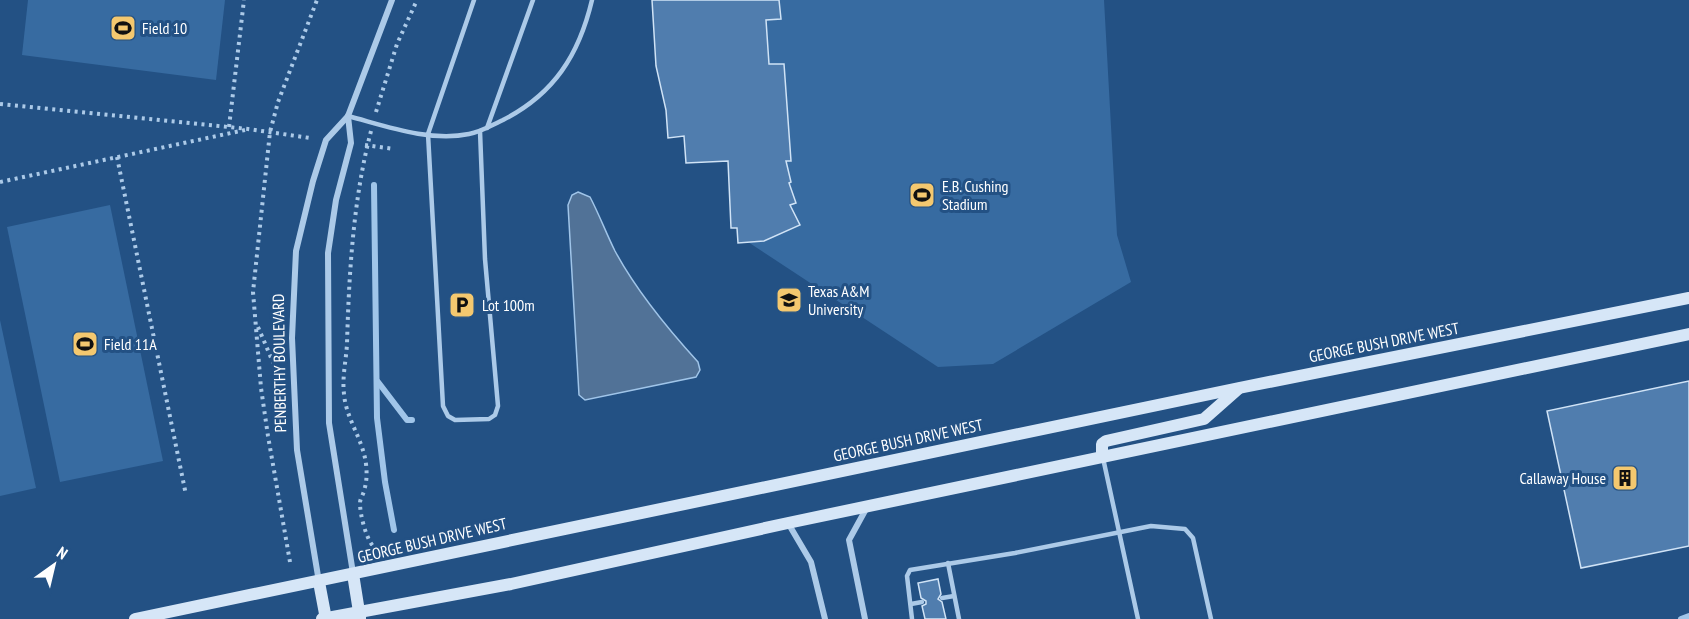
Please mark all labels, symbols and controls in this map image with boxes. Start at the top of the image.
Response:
sports icon: Field 10 [108,13,138,43]
place label: Field 10 [142,18,187,38]
place label: E.B. Cushing Stadium [942,176,1008,214]
sports icon: E.B. Cushing Stadium [907,180,937,210]
place label: Texas A&M University [808,281,869,319]
school or university icon: Texas A&M University [774,285,804,315]
parking icon: Lot 100m [447,290,477,320]
street label: PENBERTHY BOULEVARD [268,293,290,433]
place label: Lot 100m [482,295,535,315]
street label: GEORGE BUSH DRIVE WEST [1307,318,1461,366]
sports icon: Field 11A [70,329,100,359]
place label: Field 11A [104,334,157,354]
street label: GEORGE BUSH DRIVE WEST [831,414,985,466]
building icon: Callaway House [1610,463,1640,493]
place label: Callaway House [1519,468,1606,488]
street label: GEORGE BUSH DRIVE WEST [356,513,508,567]
north arrow [24,535,84,595]
text: N [53,542,72,563]

